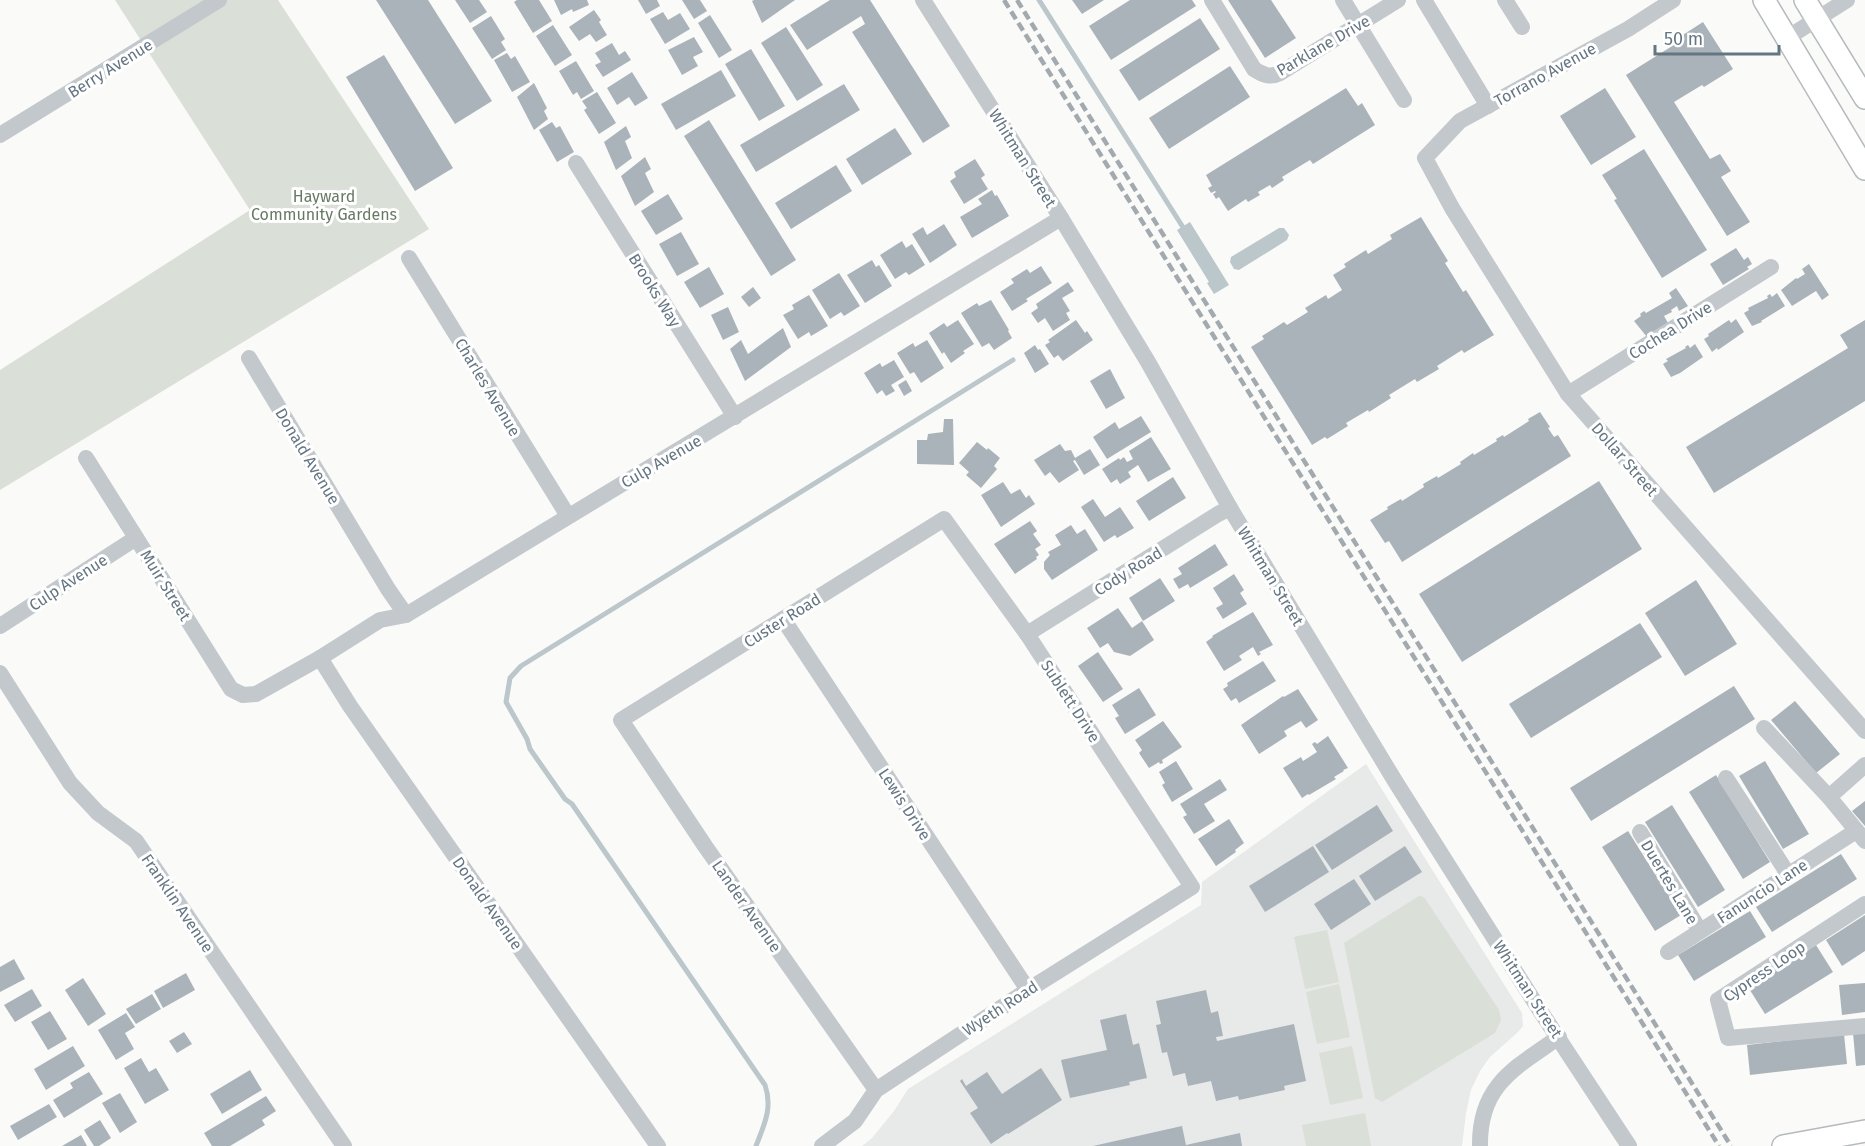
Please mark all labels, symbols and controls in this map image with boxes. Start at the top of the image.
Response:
street label: Parklane Drive [1273,11,1373,80]
scale bar [1655,18,1780,56]
text: 50 m [1664,28,1703,50]
street label: Berry Avenue [65,35,156,102]
street label: Torrano Avenue [1491,39,1599,110]
street label: Whitman Street [985,106,1061,211]
park label: Hayward Community Gardens [251,187,397,224]
street label: Brooks Way [625,250,685,331]
street label: Cochea Drive [1625,297,1715,363]
street label: Charles Avenue [451,335,524,440]
street label: Donald Avenue [271,405,344,508]
street label: Dollar Street [1587,419,1662,500]
street label: Culp Avenue [618,431,705,492]
street label: Whitman Street [1234,523,1308,629]
street label: Cody Road [1091,543,1166,600]
street label: Muir Street [136,546,195,624]
street label: Culp Avenue [26,550,111,615]
street label: Custer Road [740,589,824,652]
street label: Sublett Drive [1037,657,1104,746]
street label: Lewis Drive [874,765,935,844]
street label: Duertes Lane [1637,837,1702,928]
street label: Franklin Avenue [138,850,218,956]
street label: Donald Avenue [449,853,527,953]
street label: Fanuncio Lane [1713,855,1811,928]
street label: Lander Avenue [708,857,785,956]
street label: Whitman Street [1489,937,1566,1042]
street label: Cypress Loop [1720,937,1809,1006]
street label: Wyeth Road [959,977,1042,1040]

